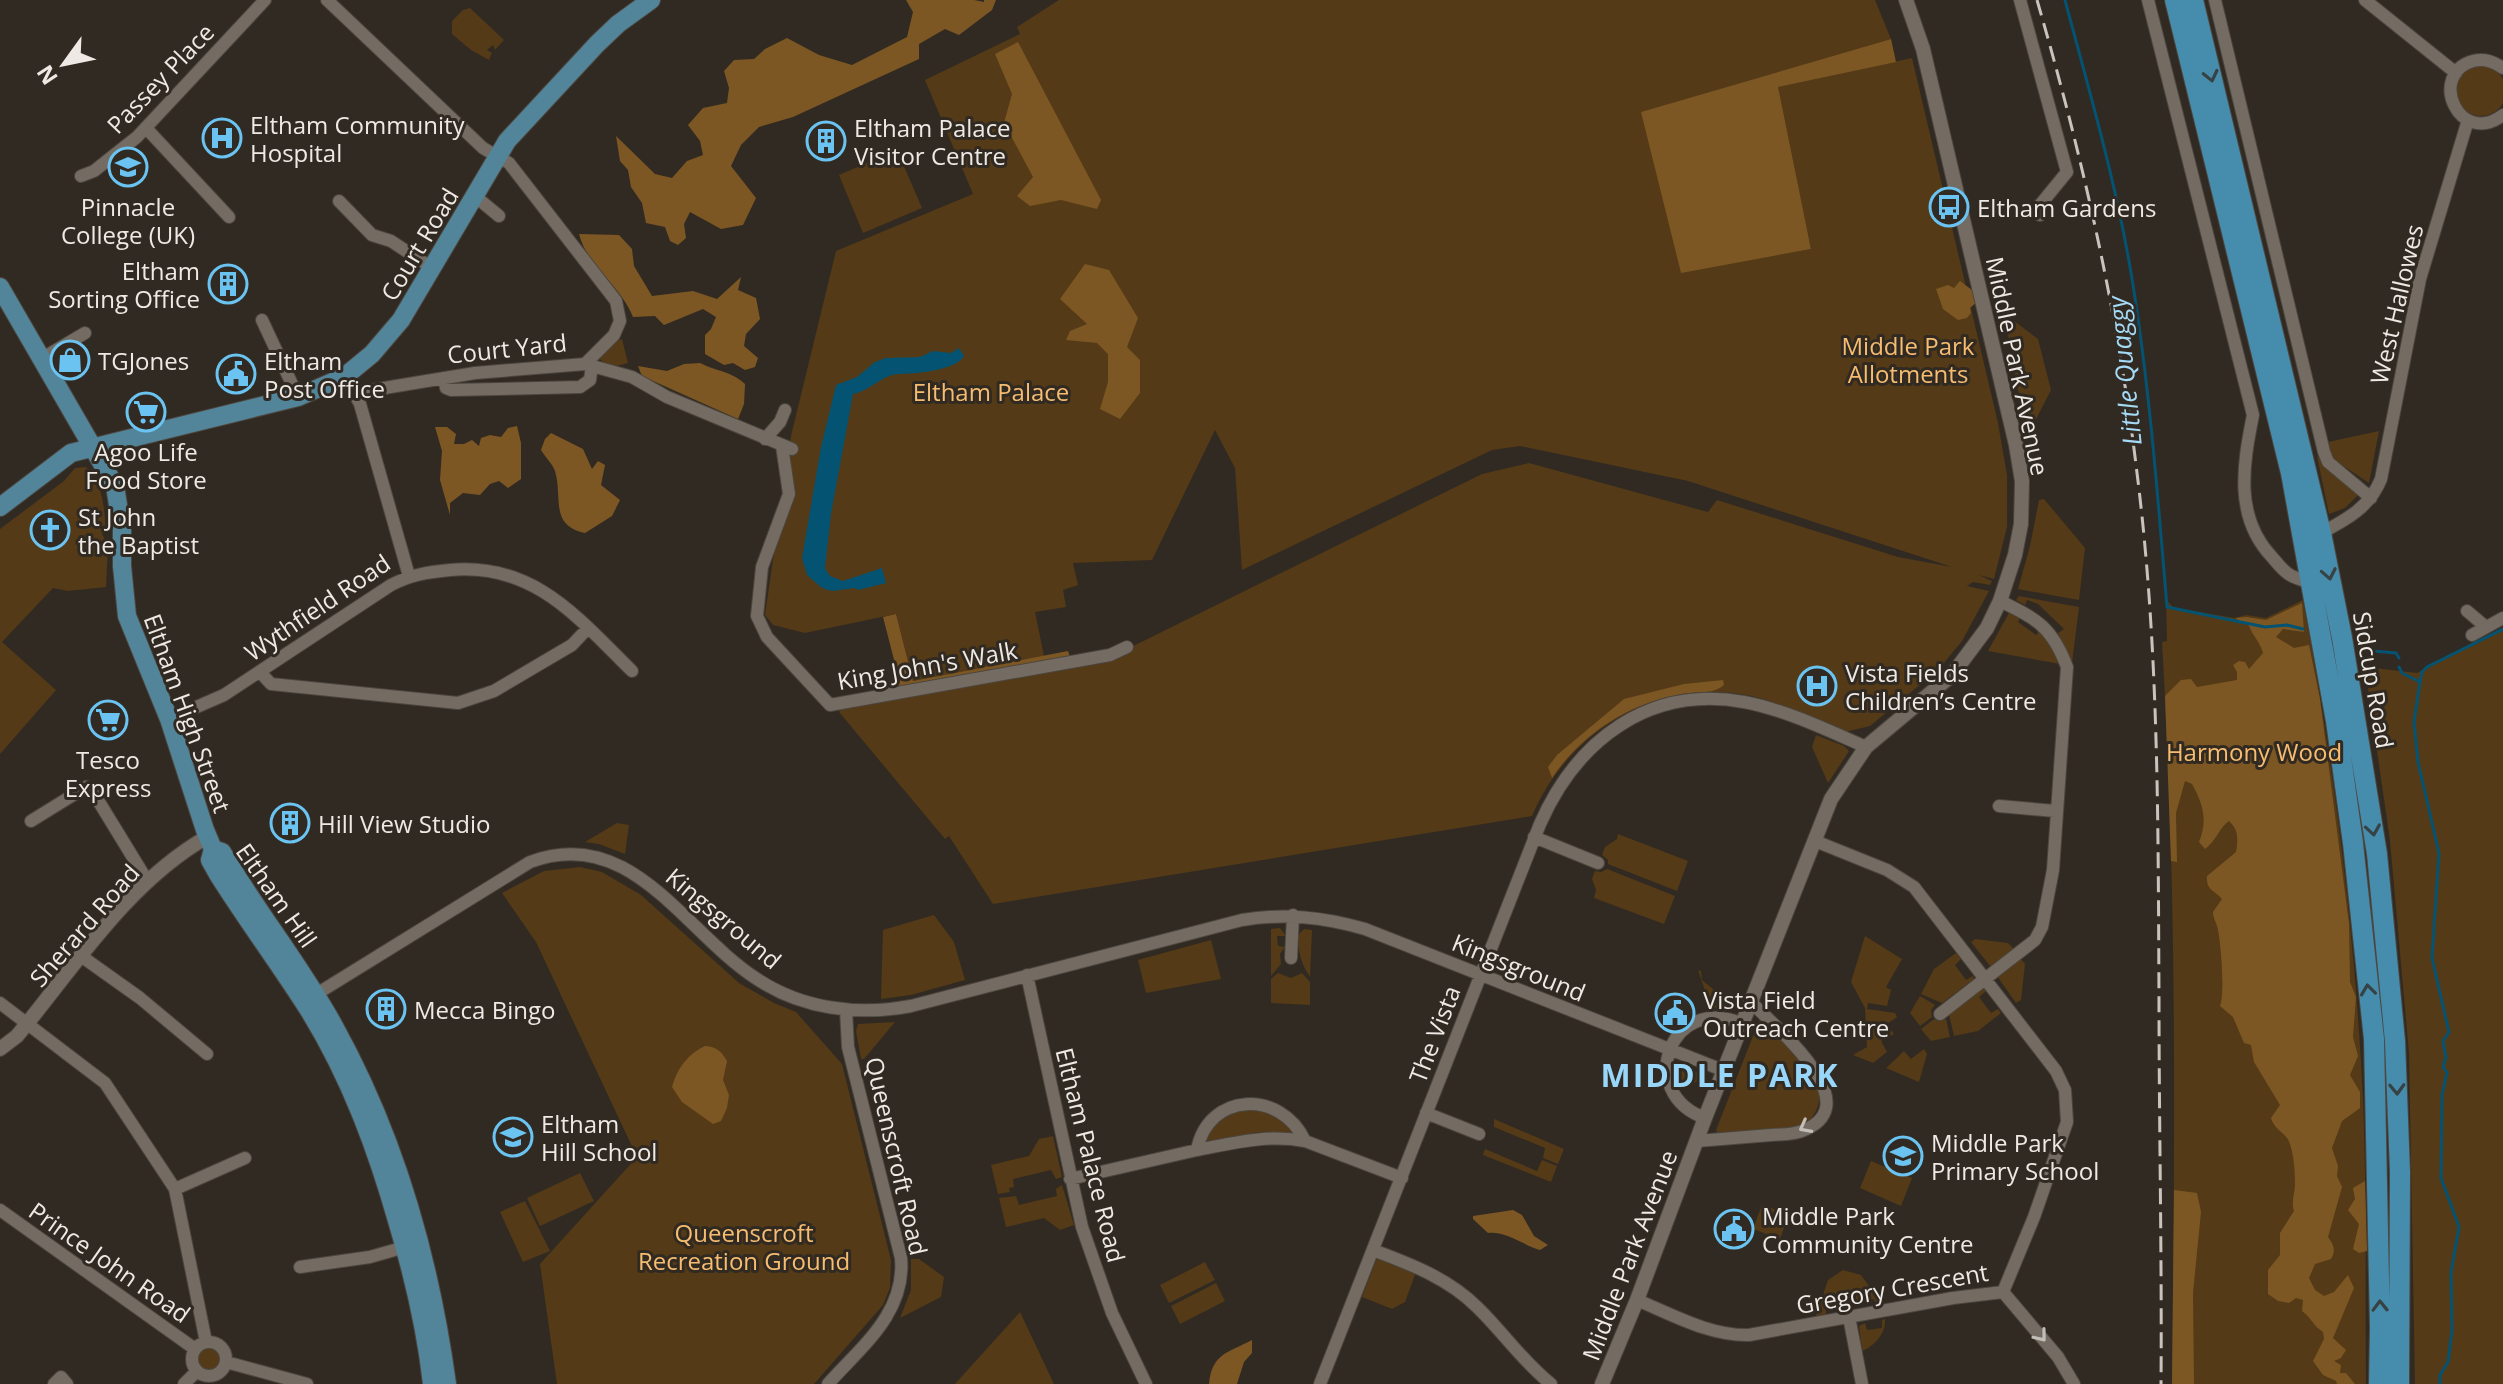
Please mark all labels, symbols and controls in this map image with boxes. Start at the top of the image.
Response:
street label: Passey Place [99,16,221,140]
north arrow [24,24,104,104]
text: N [29,60,64,91]
one-way arrow [2202,68,2219,82]
place label: Eltham Community Hospital [250,108,466,169]
place label: Eltham Palace Visitor Centre [854,111,1011,172]
hospital icon: Eltham Community Hospital [201,117,243,159]
building icon: Eltham Palace Visitor Centre [805,120,847,162]
school or university icon: Pinnacle College (UK) [107,146,149,188]
street label: Court Road [372,181,466,307]
bus stop icon: Eltham Gardens [1928,186,1970,228]
place label: Pinnacle College (UK) [61,190,195,251]
place label: Eltham Gardens [1977,191,2156,224]
street label: West Hallowes [2362,221,2430,387]
place label: Eltham Sorting Office [48,254,200,315]
street label: Middle Park Avenue [1979,254,2057,478]
building icon: Eltham Sorting Office [207,263,249,305]
water label: Little Quaggy [2098,293,2150,447]
street label: Court Yard [446,325,568,371]
park label: Middle Park Allotments [1842,329,1975,390]
shop icon: TGJones [49,339,91,381]
place label: TGJones [98,344,189,377]
place label: Eltham Post Office [264,344,385,405]
public building icon: Eltham Post Office [215,353,257,395]
park label: Eltham Palace [913,375,1069,408]
supermarket icon: Agoo Life Food Store [125,391,167,433]
place label: Agoo Life Food Store [85,435,207,496]
place label: St John the Baptist [78,500,199,561]
church icon: St John the Baptist [29,509,71,551]
street label: Wythfield Road [238,546,396,668]
one-way arrow [2319,567,2336,581]
street label: Eltham High Street [137,609,239,817]
street label: Sidcup Road [2346,609,2402,751]
street label: King John's Walk [834,633,1020,697]
place label: Vista Fields Children’s Centre [1845,656,2037,717]
hospital icon: Vista Fields Children’s Centre [1796,665,1838,707]
supermarket icon: Tesco Express [87,699,129,741]
park label: Harmony Wood [2166,735,2342,768]
place label: Tesco Express [65,743,151,804]
building icon: Hill View Studio [269,802,311,844]
place label: Hill View Studio [318,807,490,840]
one-way arrow [2364,823,2381,837]
street label: Eltham Hill [229,836,325,954]
street label: Sherard Road [22,857,146,993]
street label: Kingsground [659,860,789,976]
street label: Kingsground [1447,925,1591,1009]
street label: The Vista [1400,981,1468,1087]
place label: Vista Field Outreach Centre [1703,983,1889,1044]
one-way arrow [2360,984,2377,997]
building icon: Mecca Bingo [365,988,407,1030]
public building icon: Vista Field Outreach Centre [1654,992,1696,1034]
place label: Mecca Bingo [414,993,555,1026]
street label: Eltham Palace Road [1048,1044,1134,1266]
district label: MIDDLE PARK [1601,1053,1840,1096]
street label: Queenscroft Road [858,1054,936,1258]
one-way arrow [2388,1083,2405,1096]
place label: Eltham Hill School [541,1107,657,1168]
school or university icon: Eltham Hill School [492,1116,534,1158]
one-way arrow [1799,1117,1813,1132]
place label: Middle Park Primary School [1931,1126,2099,1187]
school or university icon: Middle Park Primary School [1882,1135,1924,1177]
street label: Middle Park Avenue [1574,1145,1684,1365]
street label: Prince John Road [23,1194,197,1330]
place label: Middle Park Community Centre [1762,1199,1973,1260]
public building icon: Middle Park Community Centre [1713,1208,1755,1250]
park label: Queenscroft Recreation Ground [638,1216,850,1277]
street label: Gregory Crescent [1793,1255,1991,1321]
one-way arrow [2371,1299,2388,1312]
one-way arrow [2031,1327,2046,1342]

